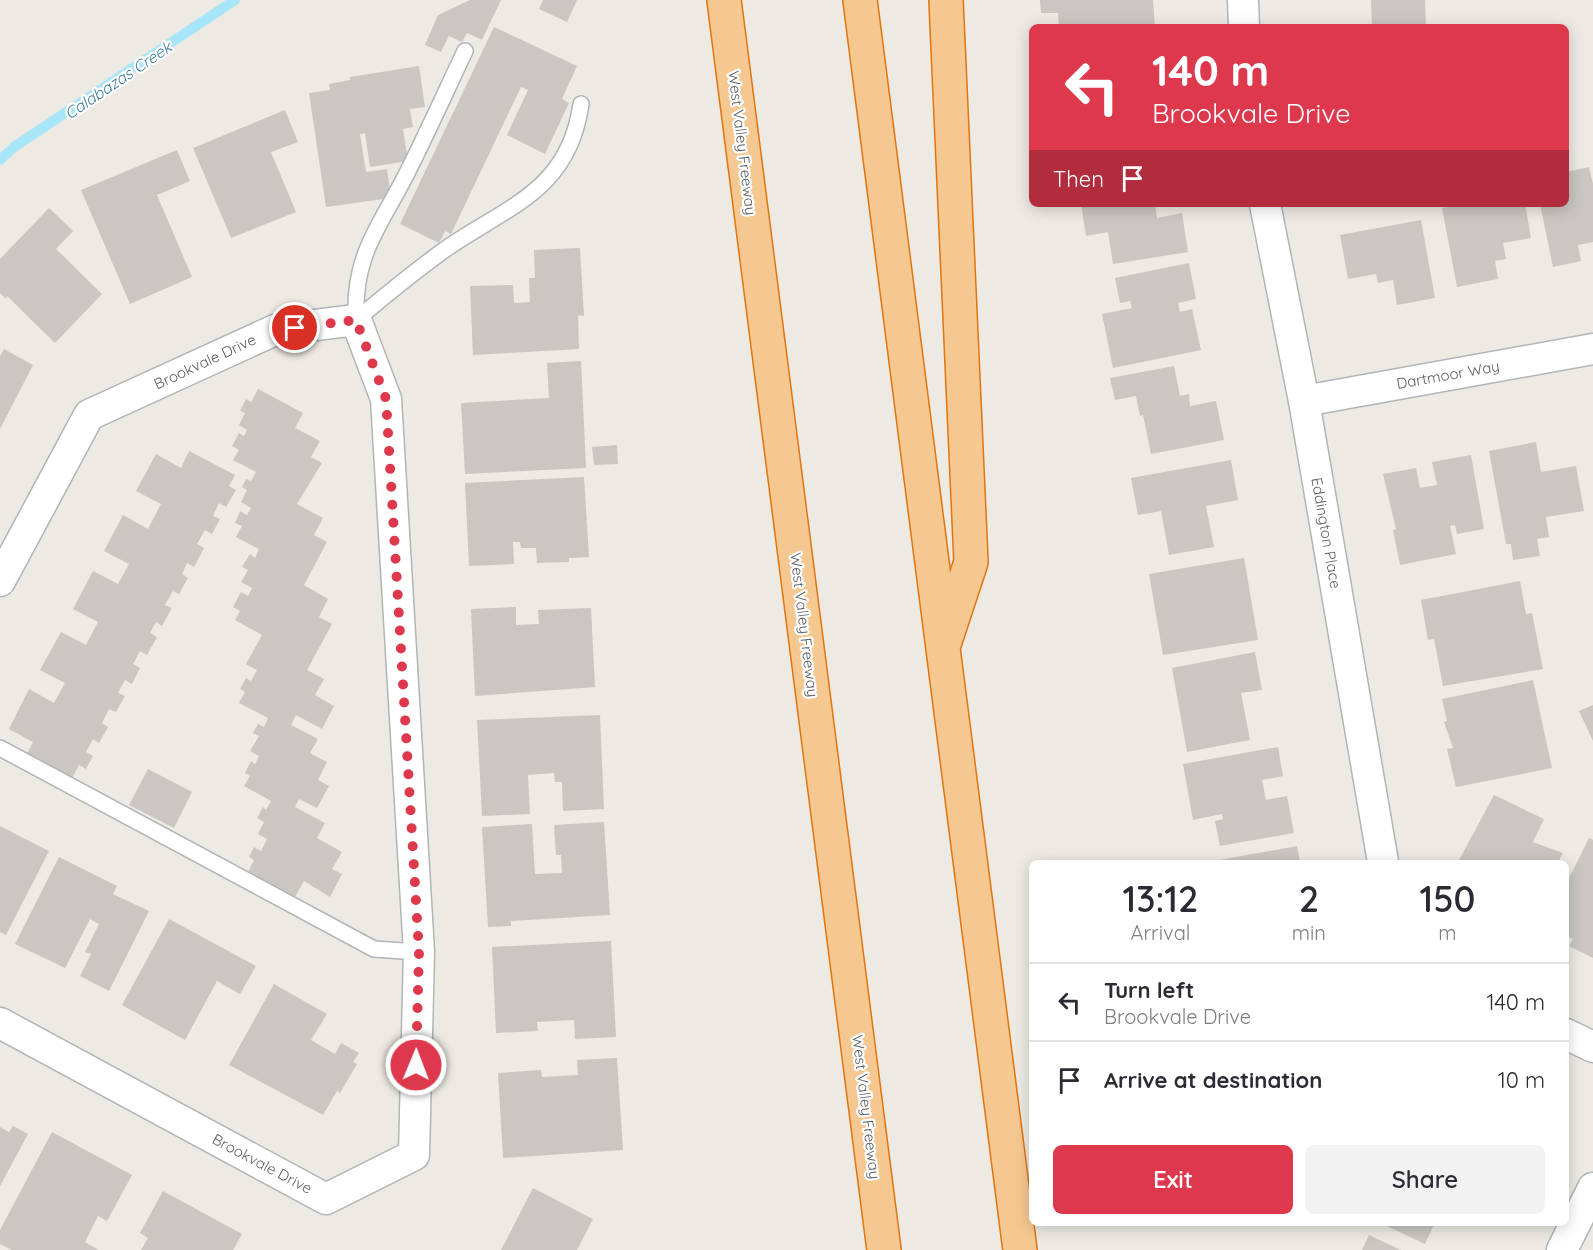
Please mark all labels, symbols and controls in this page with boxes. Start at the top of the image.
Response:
water label: Calabazas Creek [61,36,177,123]
text: 140 m [1152,44,1269,97]
icon: left [1053,48,1131,126]
street label: West Valley Freeway [724,70,761,216]
text: Brookvale Drive [1152,96,1351,130]
icon: arrive [1116,162,1149,195]
text: Then [1053,165,1104,193]
pin [269,302,320,353]
icon: arrive [278,311,311,344]
street label: Brookvale Drive [151,330,259,393]
street label: Dartmoor Way [1395,356,1501,393]
street label: Eddington Place [1307,476,1346,590]
street label: West Valley Freeway [786,552,823,698]
text: 13:12 [1122,876,1198,921]
text: 2 [1299,876,1319,921]
text: 150 [1419,876,1475,921]
text: Arrival [1130,920,1190,945]
text: min [1292,920,1326,945]
text: m [1438,920,1457,945]
text: Turn left [1104,976,1194,1004]
icon: left [1053,986,1086,1019]
text: 140 m [1486,988,1545,1016]
text: Brookvale Drive [1104,1004,1251,1029]
position arrow [384,1033,448,1097]
street label: West Valley Freeway [848,1034,885,1180]
icon: arrive [1053,1064,1086,1097]
text: Arrive at destination [1104,1066,1322,1094]
text: 10 m [1498,1066,1545,1094]
street label: Brookvale Drive [209,1129,315,1198]
button: Exit [1053,1145,1293,1214]
button: Share [1305,1145,1545,1214]

